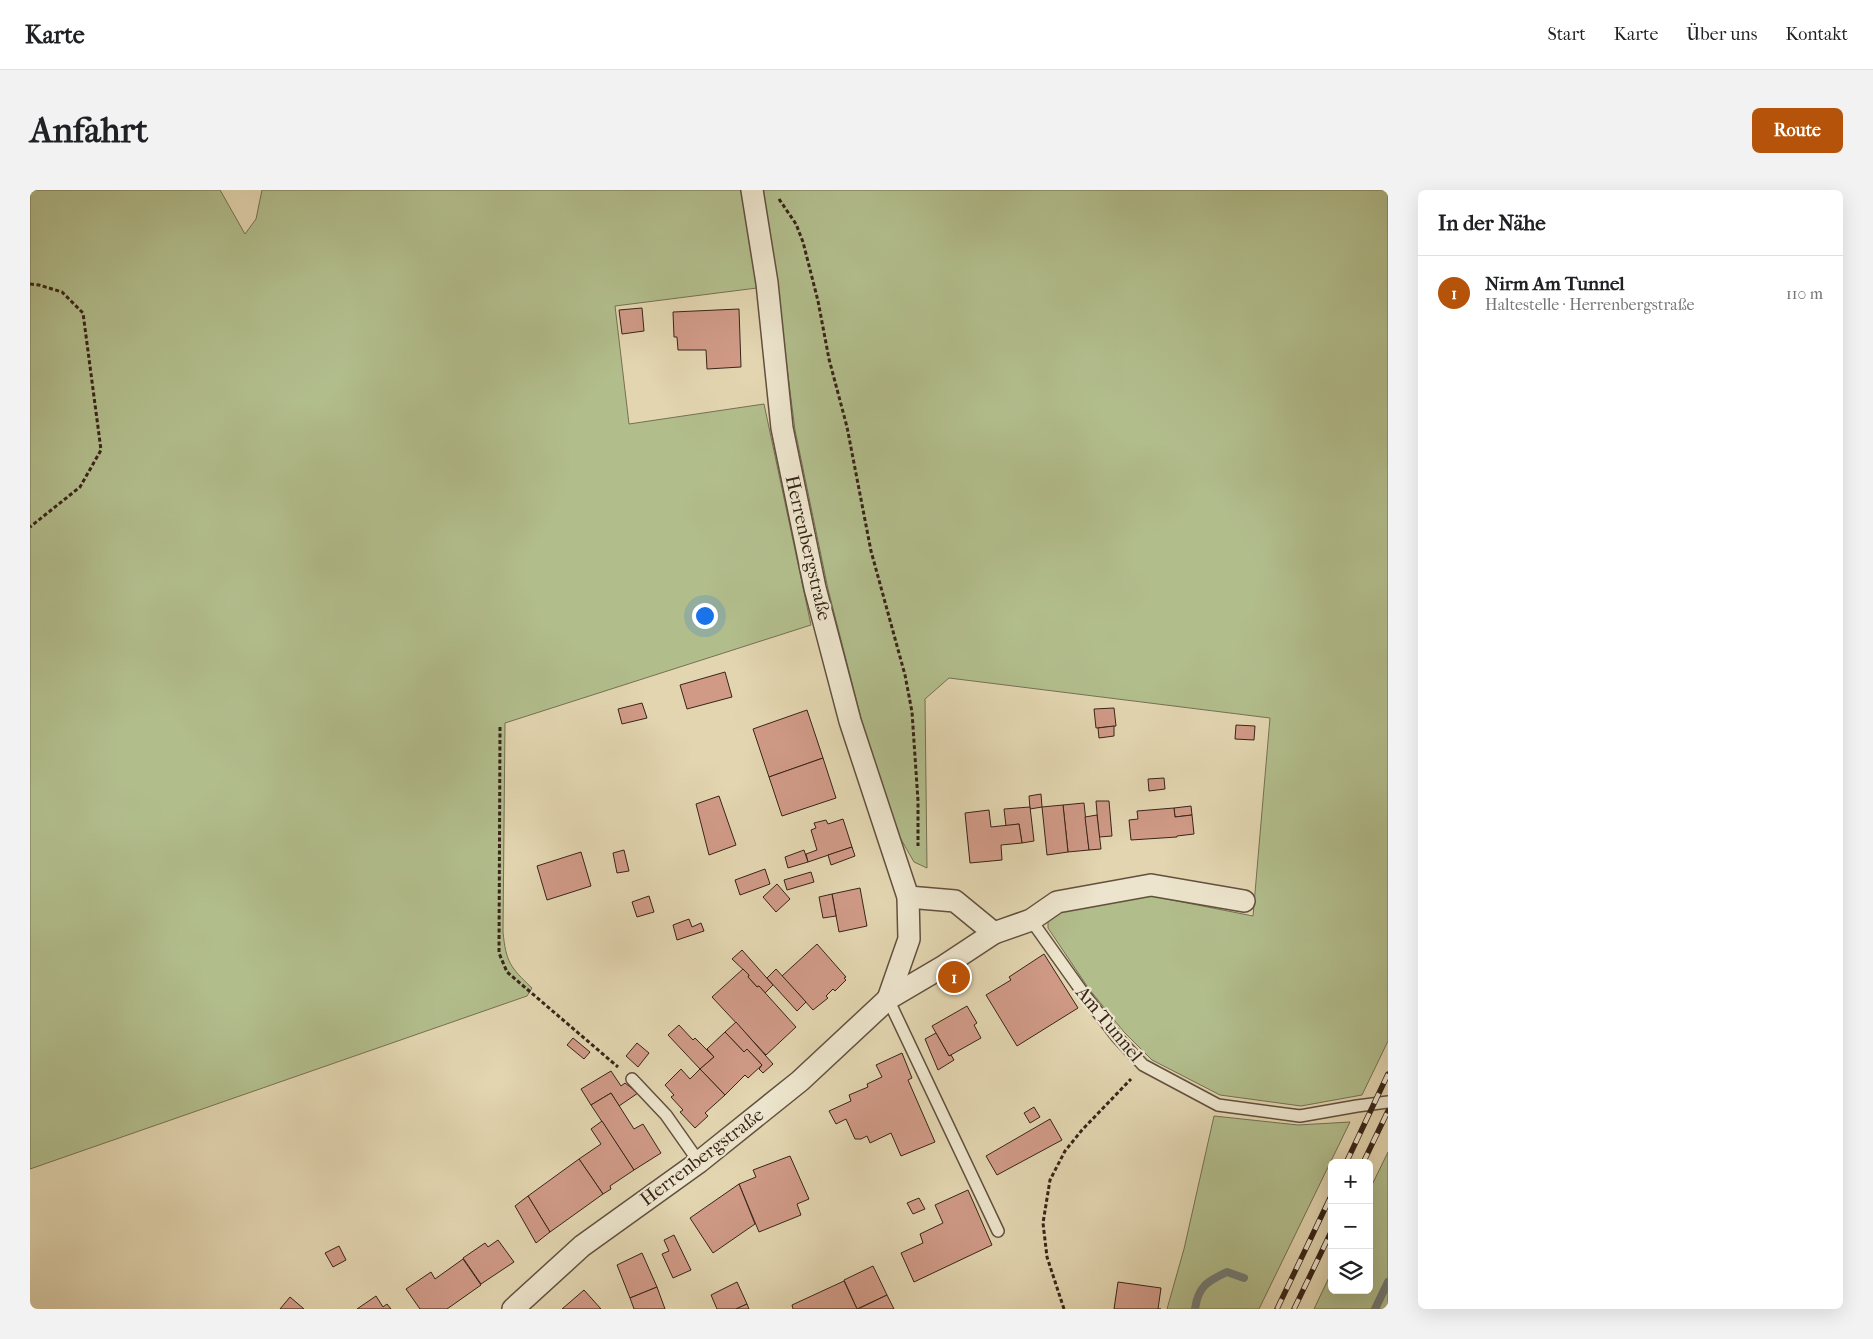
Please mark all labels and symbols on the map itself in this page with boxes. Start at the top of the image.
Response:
street label: Herrenbergstraße [781,473,835,623]
your location [692,603,718,629]
pin: 1 [938,958,970,996]
street label: Am Tunnel [1070,981,1147,1066]
street label: Herrenbergstraße [636,1104,768,1210]

